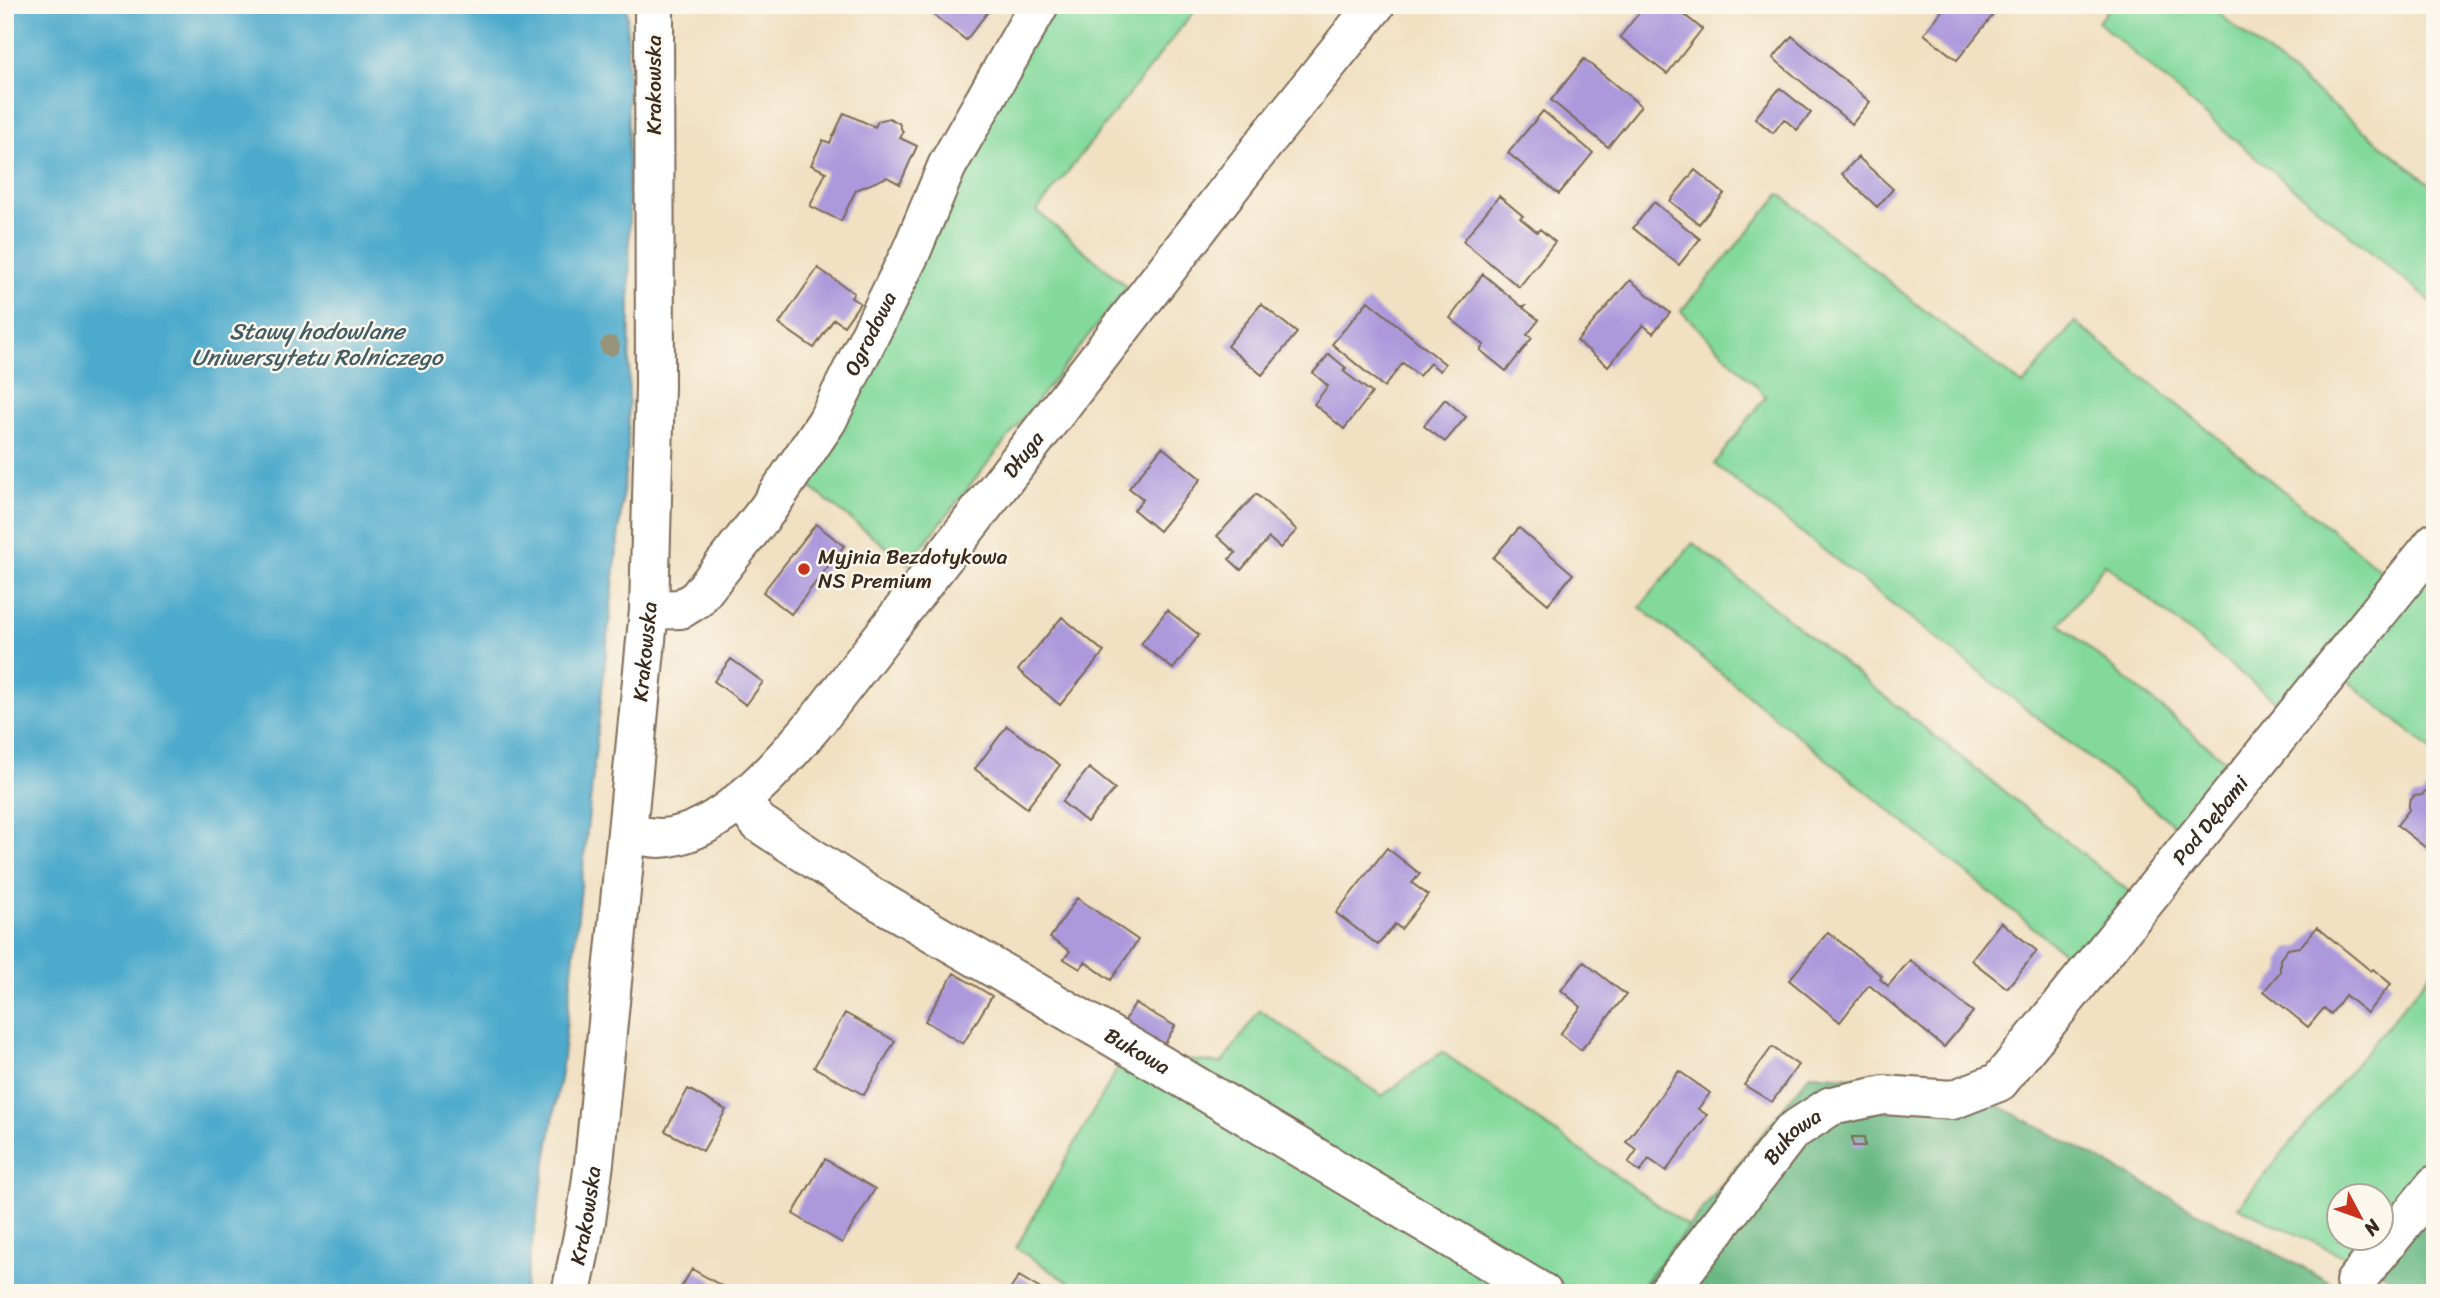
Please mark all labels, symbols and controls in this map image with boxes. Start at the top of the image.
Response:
street label: Krakowska [635,35,673,135]
street label: Ogrodowa [833,284,908,383]
water label: Stawy hodowlane Uniwersytetu Rolniczego [192,311,444,378]
street label: Długa [992,422,1054,487]
place label: Myjnia Bezdotykowa NS Premium [818,538,1008,600]
marker: Myjnia Bezdotykowa NS Premium [796,561,812,577]
street label: Krakowska [621,601,668,703]
street label: Pod Dębami [2162,766,2260,874]
street label: Bukowa [1097,1017,1178,1086]
street label: Bukowa [1753,1098,1830,1174]
street label: Krakowska [558,1163,612,1268]
north arrow [2324,1182,2394,1252]
text: N [2355,1211,2390,1244]

